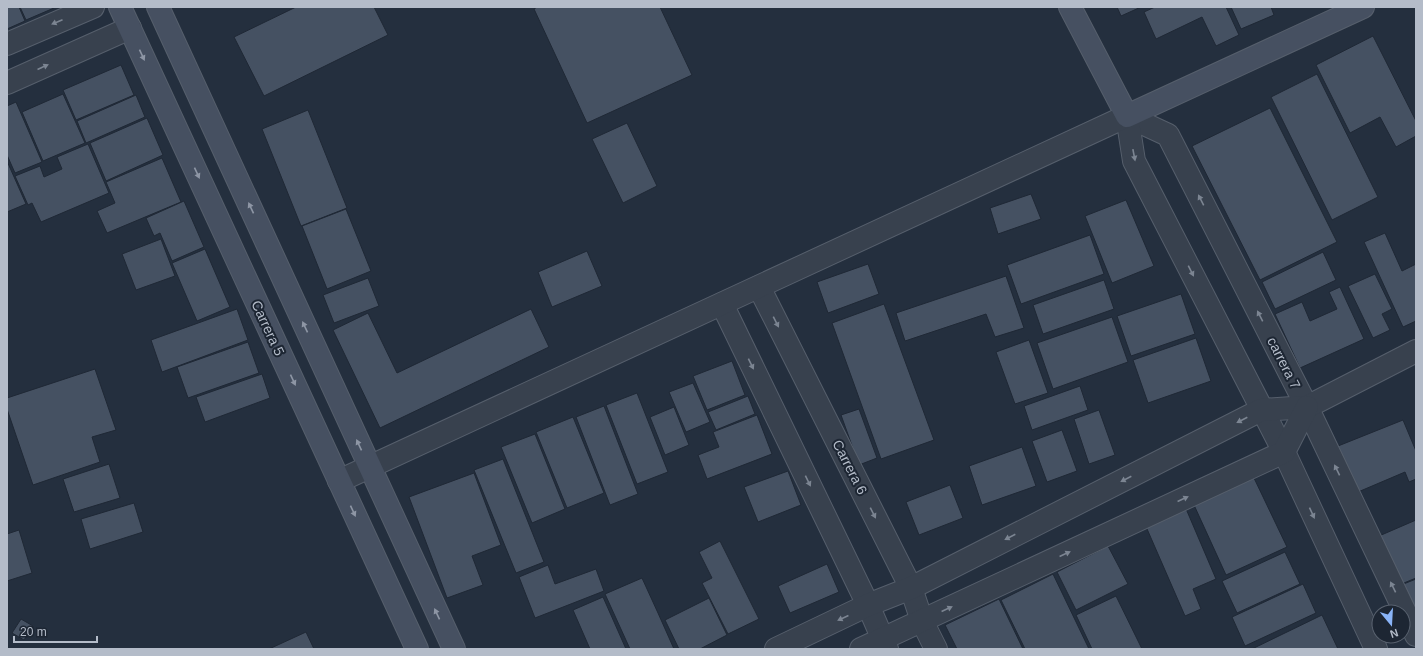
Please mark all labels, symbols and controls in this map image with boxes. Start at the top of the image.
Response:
one-way arrow [50,20,62,26]
one-way arrow [139,50,145,61]
one-way arrow [37,64,48,70]
one-way arrow [1131,149,1137,161]
one-way arrow [194,168,200,179]
one-way arrow [1198,194,1205,206]
one-way arrow [248,203,254,214]
one-way arrow [1187,265,1194,277]
street label: Carrera 5 [248,298,288,358]
one-way arrow [1257,310,1264,322]
one-way arrow [773,316,779,328]
one-way arrow [302,321,308,332]
street label: carrera 7 [1264,334,1304,392]
one-way arrow [748,358,754,370]
one-way arrow [290,375,296,386]
one-way arrow [1236,417,1248,423]
street label: Carrera 6 [829,437,871,497]
one-way arrow [356,439,362,450]
one-way arrow [1334,464,1340,476]
one-way arrow [805,475,811,487]
one-way arrow [1121,475,1132,482]
one-way arrow [1177,496,1189,502]
one-way arrow [350,505,356,517]
one-way arrow [870,507,876,519]
one-way arrow [1309,507,1315,518]
one-way arrow [1005,534,1016,540]
one-way arrow [1060,551,1071,557]
one-way arrow [1390,582,1396,593]
north arrow [1371,604,1411,644]
one-way arrow [942,606,953,612]
one-way arrow [434,608,440,619]
one-way arrow [836,615,848,621]
scale bar [14,618,97,644]
text: 20 m [20,625,47,639]
text: N [1388,627,1400,640]

